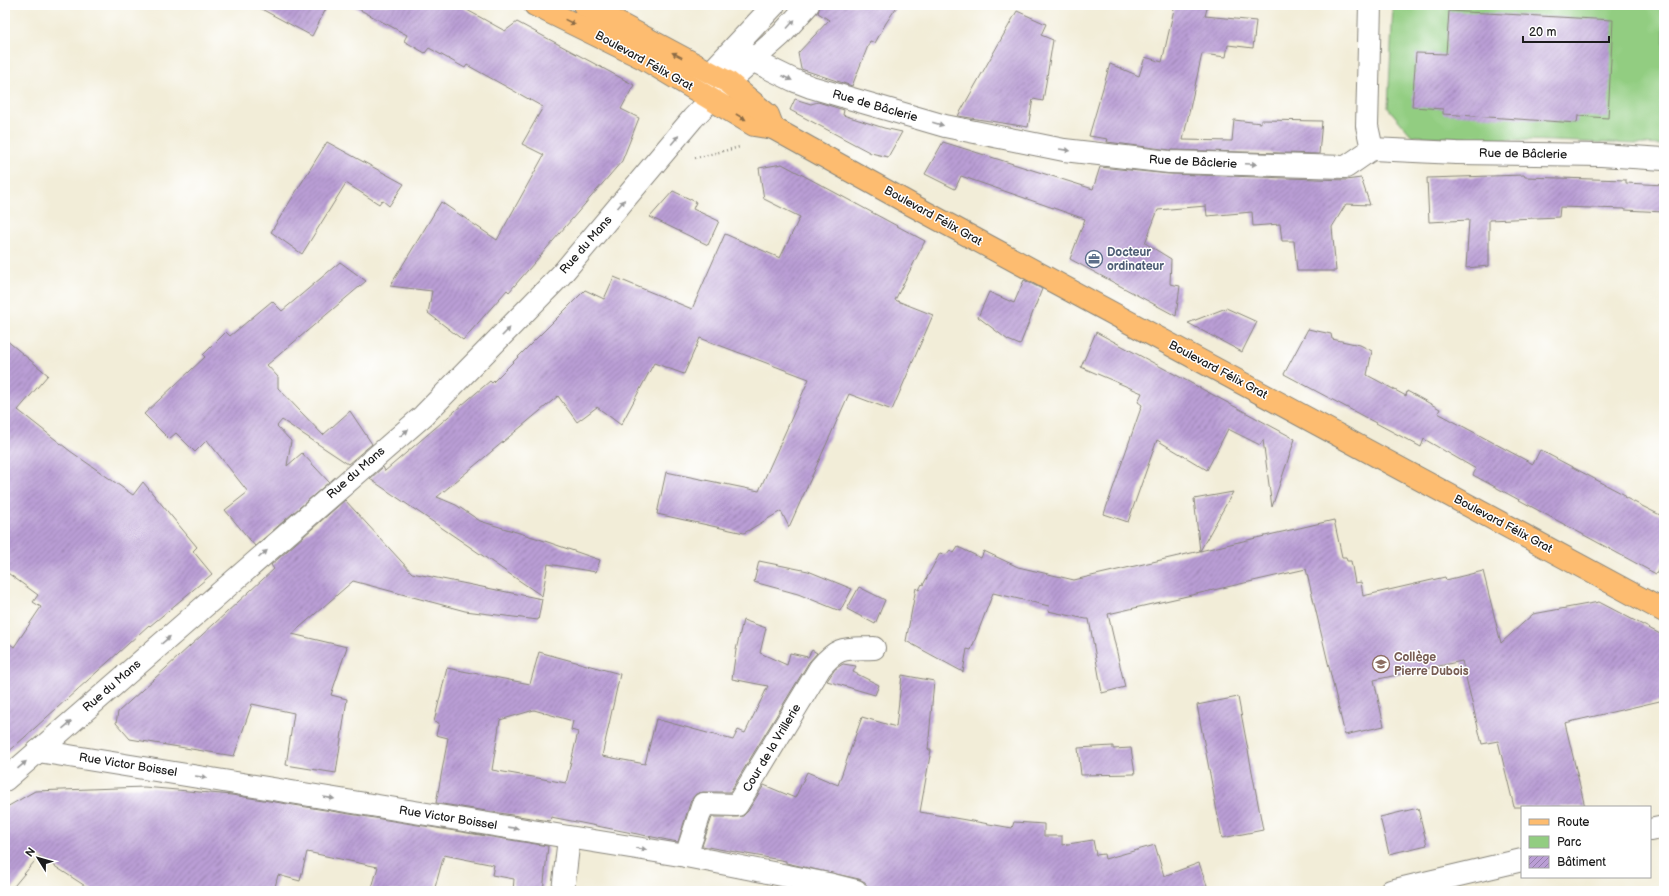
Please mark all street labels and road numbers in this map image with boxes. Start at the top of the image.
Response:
street label: Boulevard Félix Grat [592,28,696,94]
street label: Rue de Bâclerie [831,87,919,125]
street label: Rue de Bâclerie [1479,146,1567,162]
street label: Rue de Bâclerie [1149,152,1237,172]
street label: Boulevard Félix Grat [881,183,985,249]
street label: Rue du Mans [557,213,615,277]
street label: Boulevard Félix Grat [1166,338,1270,403]
street label: Rue du Mans [324,444,388,502]
street label: Boulevard Félix Grat [1451,492,1555,557]
street label: Rue du Mans [80,657,144,715]
street label: Cour de la Vrillerie [740,701,804,795]
street label: Rue Victor Boissel [78,750,178,780]
street label: Rue Victor Boissel [398,803,498,833]

